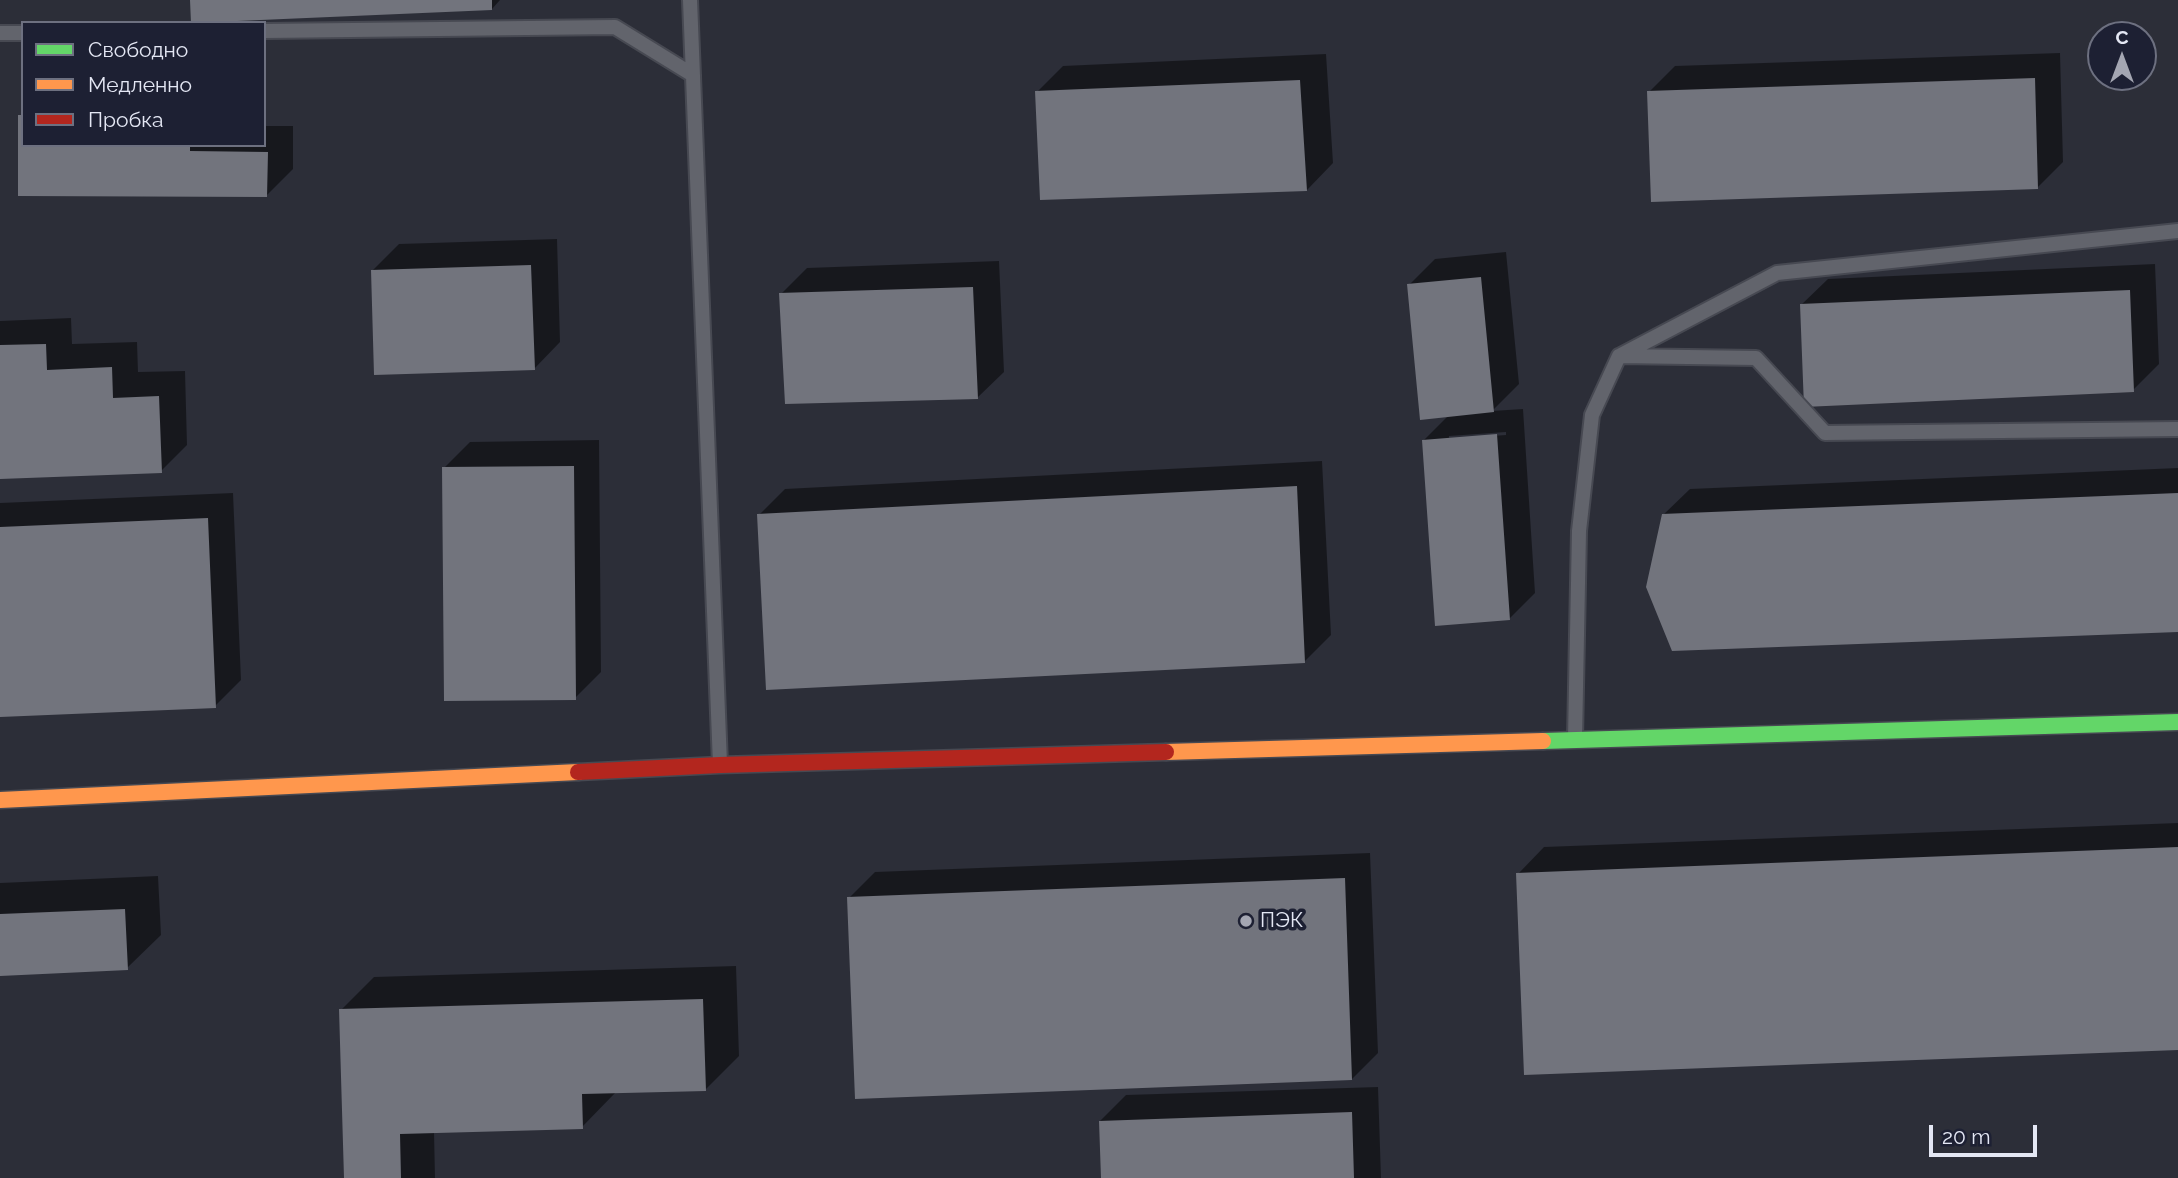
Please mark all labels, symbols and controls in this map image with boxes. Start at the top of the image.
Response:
legend [21,21,266,147]
north arrow [2087,21,2157,91]
text: С [2115,26,2129,48]
text: Свободно [88,37,188,62]
text: Медленно [88,72,192,97]
text: Пробка [88,107,164,132]
place label: ПЭК [1260,908,1303,934]
marker: ПЭК [1238,913,1254,929]
scale bar [1933,1112,2042,1156]
text: 20 m [1942,1124,1990,1149]

